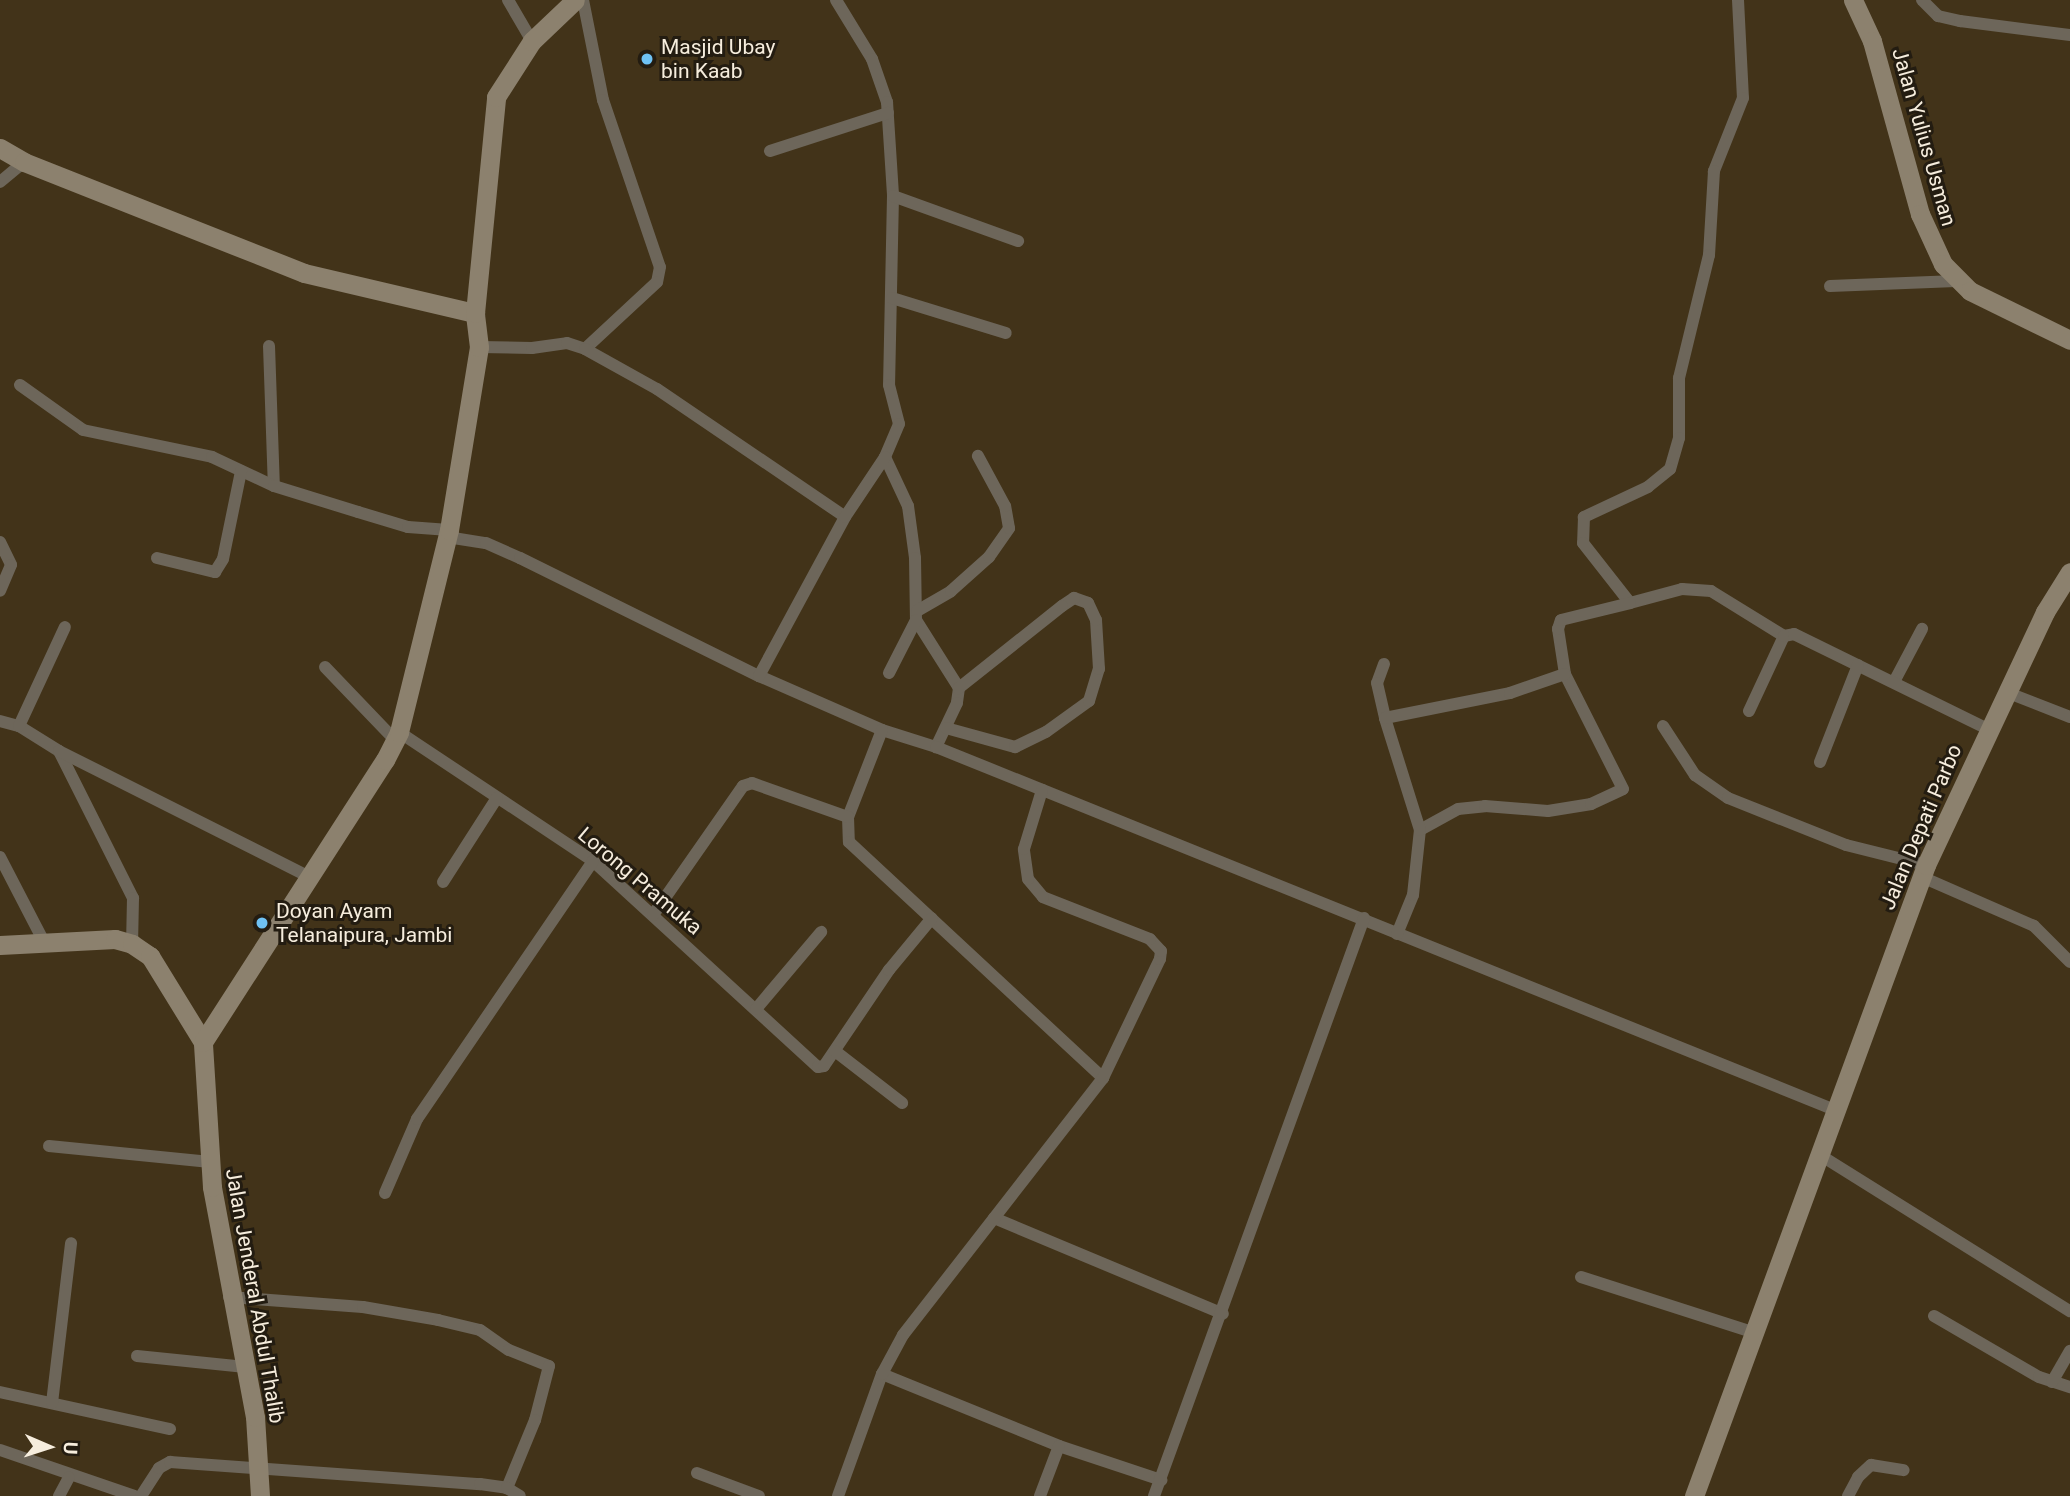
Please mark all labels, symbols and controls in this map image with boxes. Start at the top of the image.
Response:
place label: Masjid Ubay bin Kaab [661,34,775,84]
street label: Jalan Yulius Usman [1887,45,1961,229]
marker: Masjid Ubay bin Kaab [639,51,655,67]
street label: Jalan Depati Parbo [1875,741,1967,913]
street label: Lorong Pramuka [573,822,707,940]
place label: Doyan Ayam Telanaipura, Jambi [276,898,452,948]
marker: Doyan Ayam Telanaipura, Jambi [254,915,270,931]
street label: Jalan Jenderal Abdul Thalib [220,1166,290,1426]
north arrow [14,1412,84,1482]
text: U [59,1441,82,1455]

